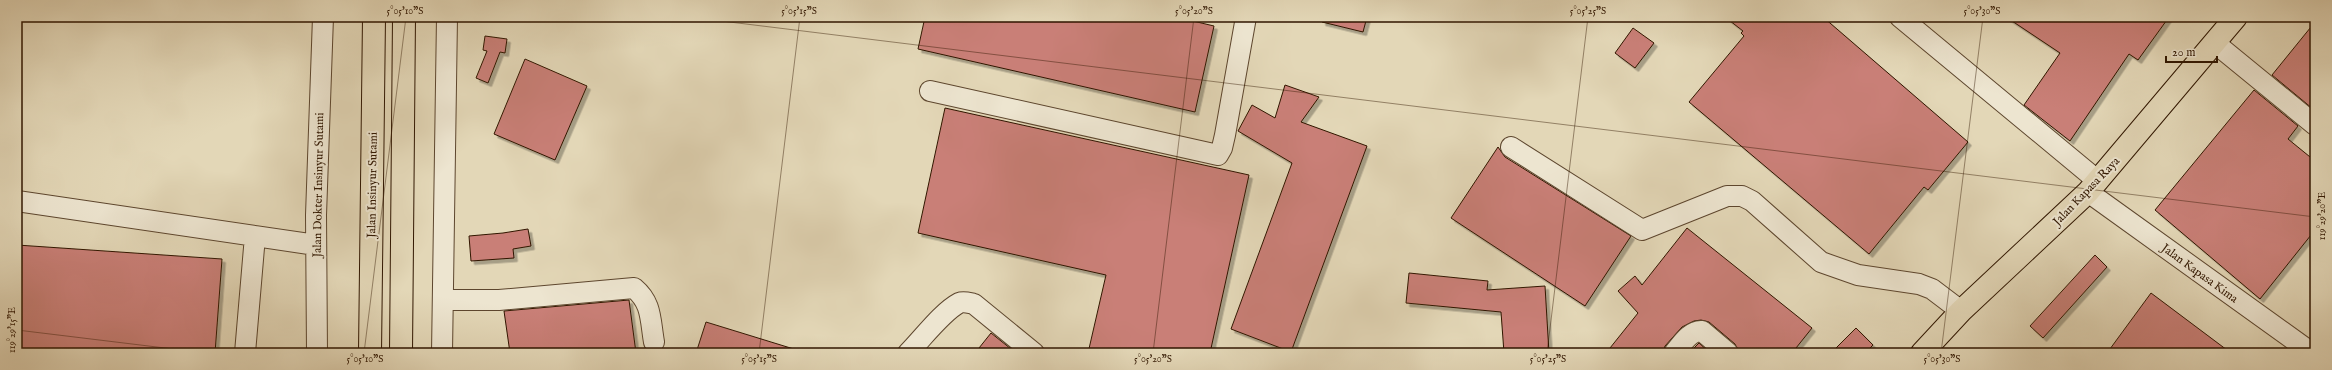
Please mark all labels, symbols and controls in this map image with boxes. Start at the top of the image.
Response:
text: 5°05'10"S [387,5,423,18]
text: 5°05'15"S [781,5,817,18]
text: 5°05'20"S [1175,5,1213,18]
text: 5°05'25"S [1570,5,1606,18]
text: 5°05'30"S [1964,5,2000,18]
scale bar [2166,38,2217,64]
text: 20 m [2172,45,2195,60]
street label: Jalan Dokter Insinyur Sutami [310,112,328,260]
street label: Jalan Insinyur Sutami [364,132,382,240]
street label: Jalan Kapasa Raya [2048,153,2124,231]
text: 119°29'20"E [2316,192,2329,240]
street label: Jalan Kapasa Kima [2156,239,2242,308]
text: 119°29'15"E [6,307,19,353]
text: 5°05'10"S [347,353,383,366]
text: 5°05'15"S [741,353,777,366]
text: 5°05'20"S [1134,353,1172,366]
text: 5°05'25"S [1530,353,1566,366]
text: 5°05'30"S [1924,353,1960,366]

